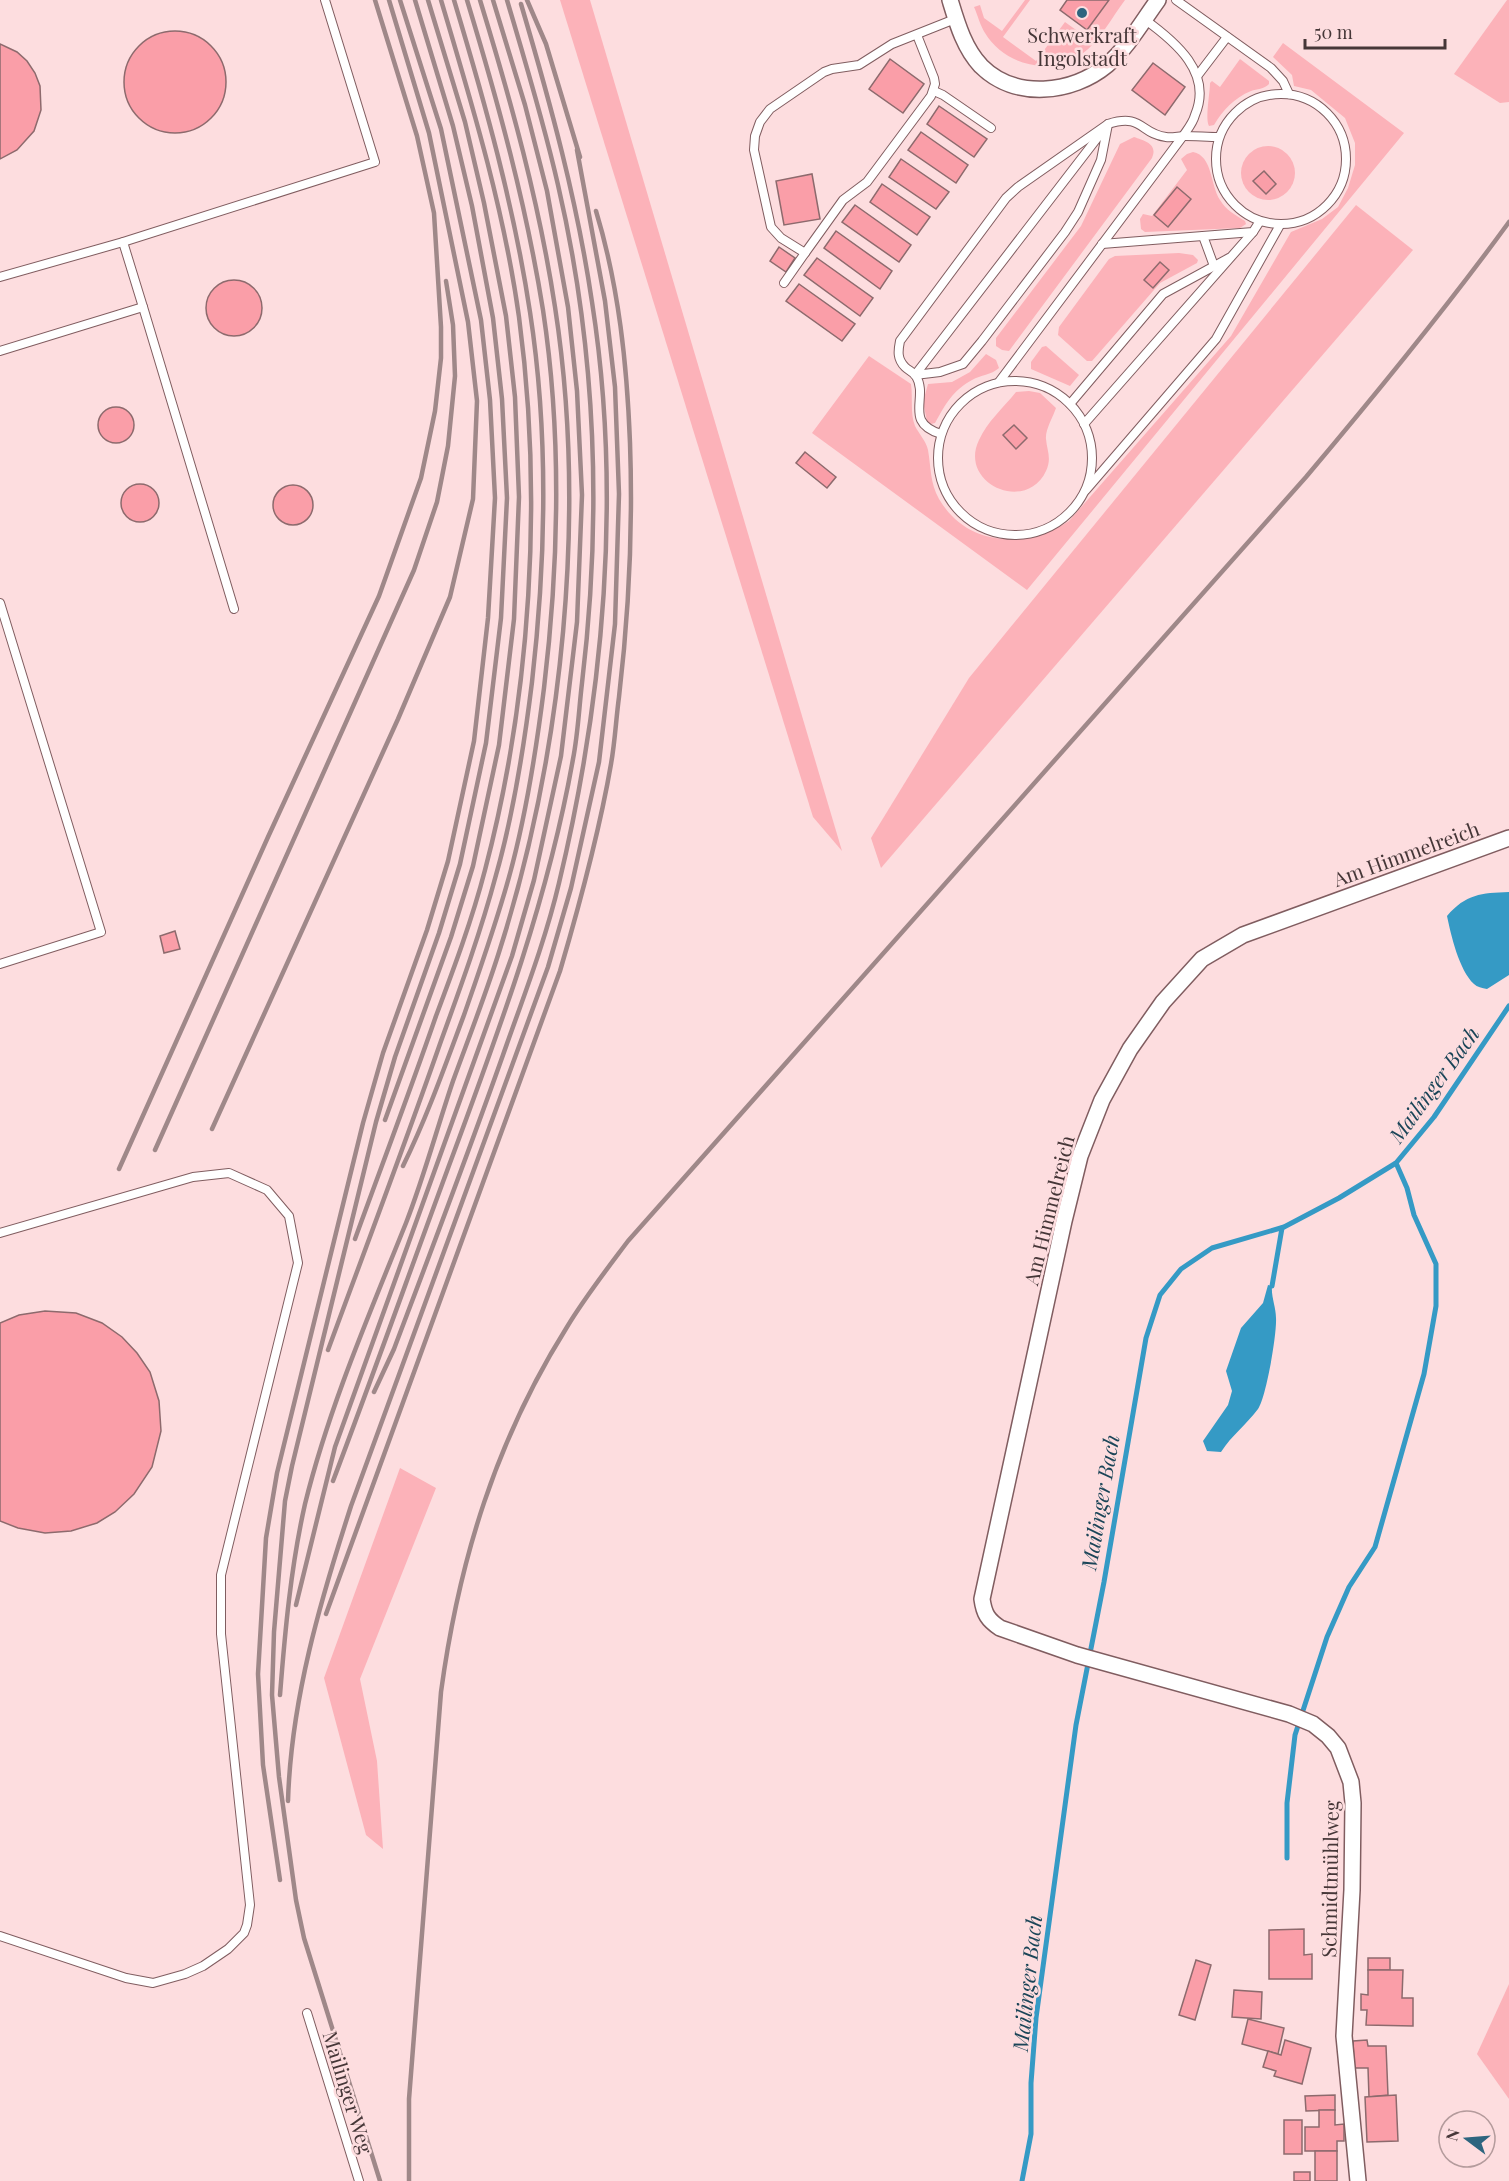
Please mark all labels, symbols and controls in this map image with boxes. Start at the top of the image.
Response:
marker: Schwerkraft Ingolstadt [1075,6,1089,20]
scale bar [1305,12,1444,50]
text: 50 m [1314,20,1353,44]
place label: Schwerkraft Ingolstadt [1027,21,1138,71]
street label: Am Himmelreich [1328,814,1483,892]
water label: Mailinger Bach [1381,1020,1485,1148]
street label: Am Himmelreich [1016,1132,1080,1289]
water label: Mailinger Bach [1073,1432,1125,1573]
street label: Schmidtmühlweg [1314,1800,1344,1958]
water label: Mailinger Bach [1005,1913,1047,2054]
street label: Mailinger Weg [318,2027,381,2157]
north arrow [1437,2109,1497,2169]
text: N [1440,2126,1464,2143]

